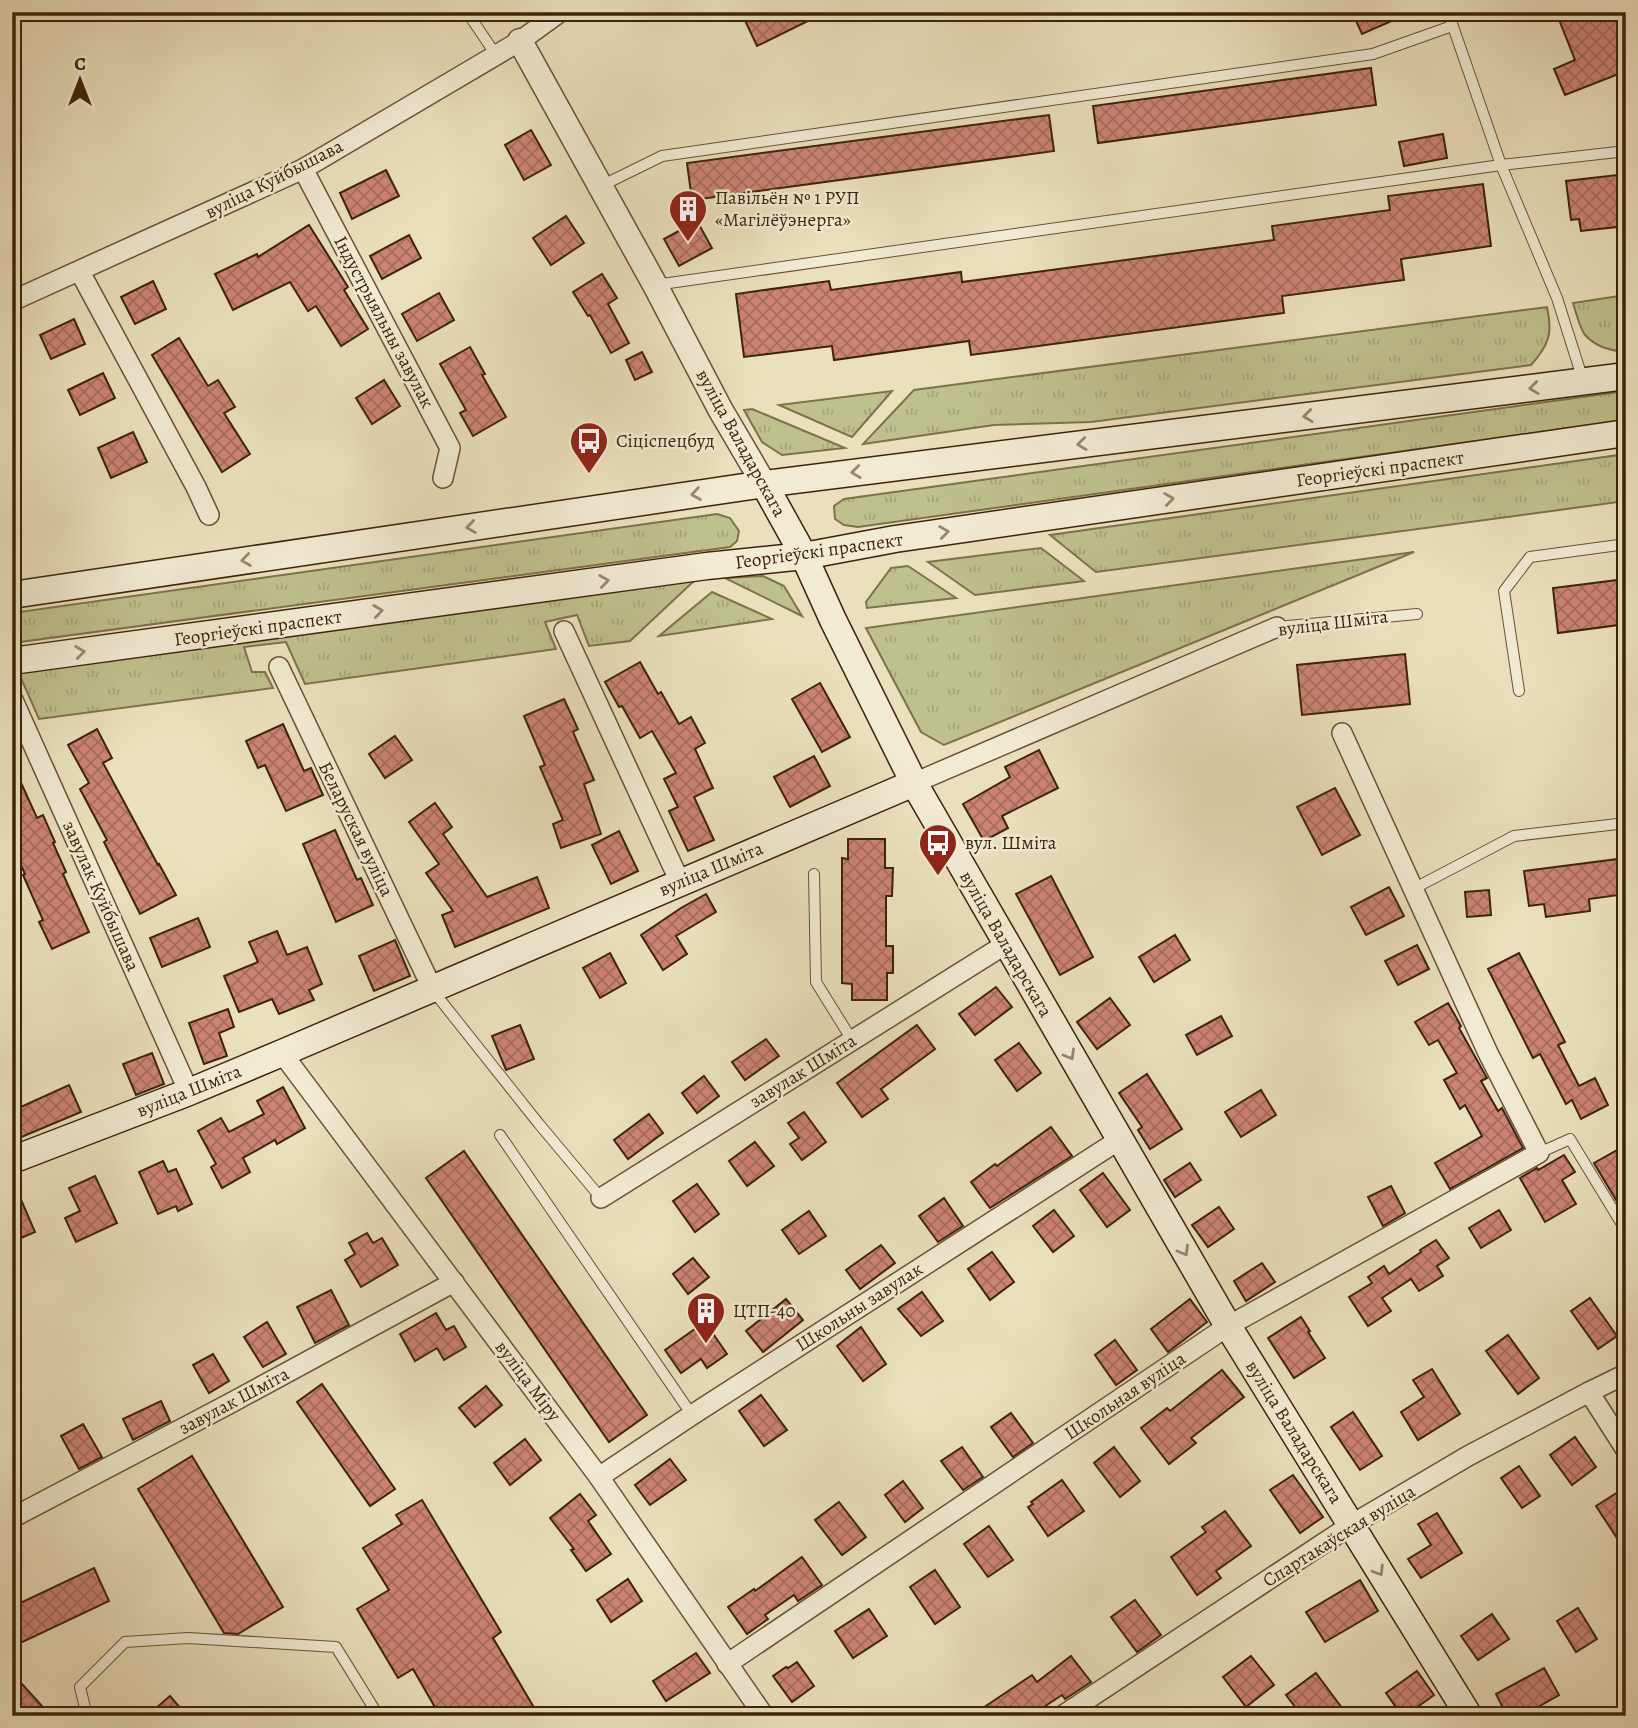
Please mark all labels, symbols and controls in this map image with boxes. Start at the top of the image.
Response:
north arrow [46,46,116,116]
text: С [74,51,86,77]
street label: вуліца Куйбышава [201,133,348,225]
place label: Павільён № 1 РУП «Магілёўэнерга» [715,185,860,233]
building icon: Павільён № 1 РУП «Магілёўэнерга» [667,188,709,243]
street label: Індустрыяльны завулак [328,231,441,413]
street label: вуліца Валадарскага [690,365,792,522]
one-way arrow [1528,380,1540,395]
one-way arrow [1302,408,1314,423]
bus stop icon: Сіціспецбуд [568,420,610,475]
place label: Сіціспецбуд [616,428,715,454]
one-way arrow [1076,436,1088,451]
street label: Георгіеўскі праспект [1294,444,1466,494]
one-way arrow [851,464,862,479]
one-way arrow [690,486,702,501]
one-way arrow [1163,492,1175,507]
one-way arrow [465,519,477,534]
one-way arrow [938,525,950,540]
street label: Георгіеўскі праспект [733,526,905,576]
one-way arrow [240,552,252,567]
one-way arrow [598,573,609,588]
street label: Георгіеўскі праспект [172,603,344,653]
street label: вуліца Шміта [1276,603,1390,643]
one-way arrow [372,604,384,619]
one-way arrow [74,645,86,660]
street label: Беларуская вуліца [312,757,400,901]
street label: завулак Куйбышава [56,817,146,976]
bus stop icon: вул. Шміта [917,822,959,877]
place label: вул. Шміта [965,830,1057,856]
street label: вуліца Шміта [655,835,767,903]
street label: вуліца Валадарскага [953,866,1059,1022]
street label: завулак Шміта [745,1028,862,1114]
one-way arrow [1062,1047,1075,1060]
street label: вуліца Шміта [133,1058,245,1124]
one-way arrow [1176,1244,1189,1257]
street label: Школьны завулак [790,1256,928,1358]
building icon: ЦТП-40 [685,1290,727,1345]
place label: ЦТП-40 [733,1298,796,1324]
street label: вуліца Міру [489,1335,567,1427]
street label: Школьная вуліца [1059,1346,1191,1446]
street label: вуліца Валадарскага [1239,1355,1349,1509]
street label: завулак Шміта [174,1361,294,1441]
street label: Спартакаўская вуліца [1258,1478,1421,1594]
one-way arrow [1371,1563,1384,1576]

